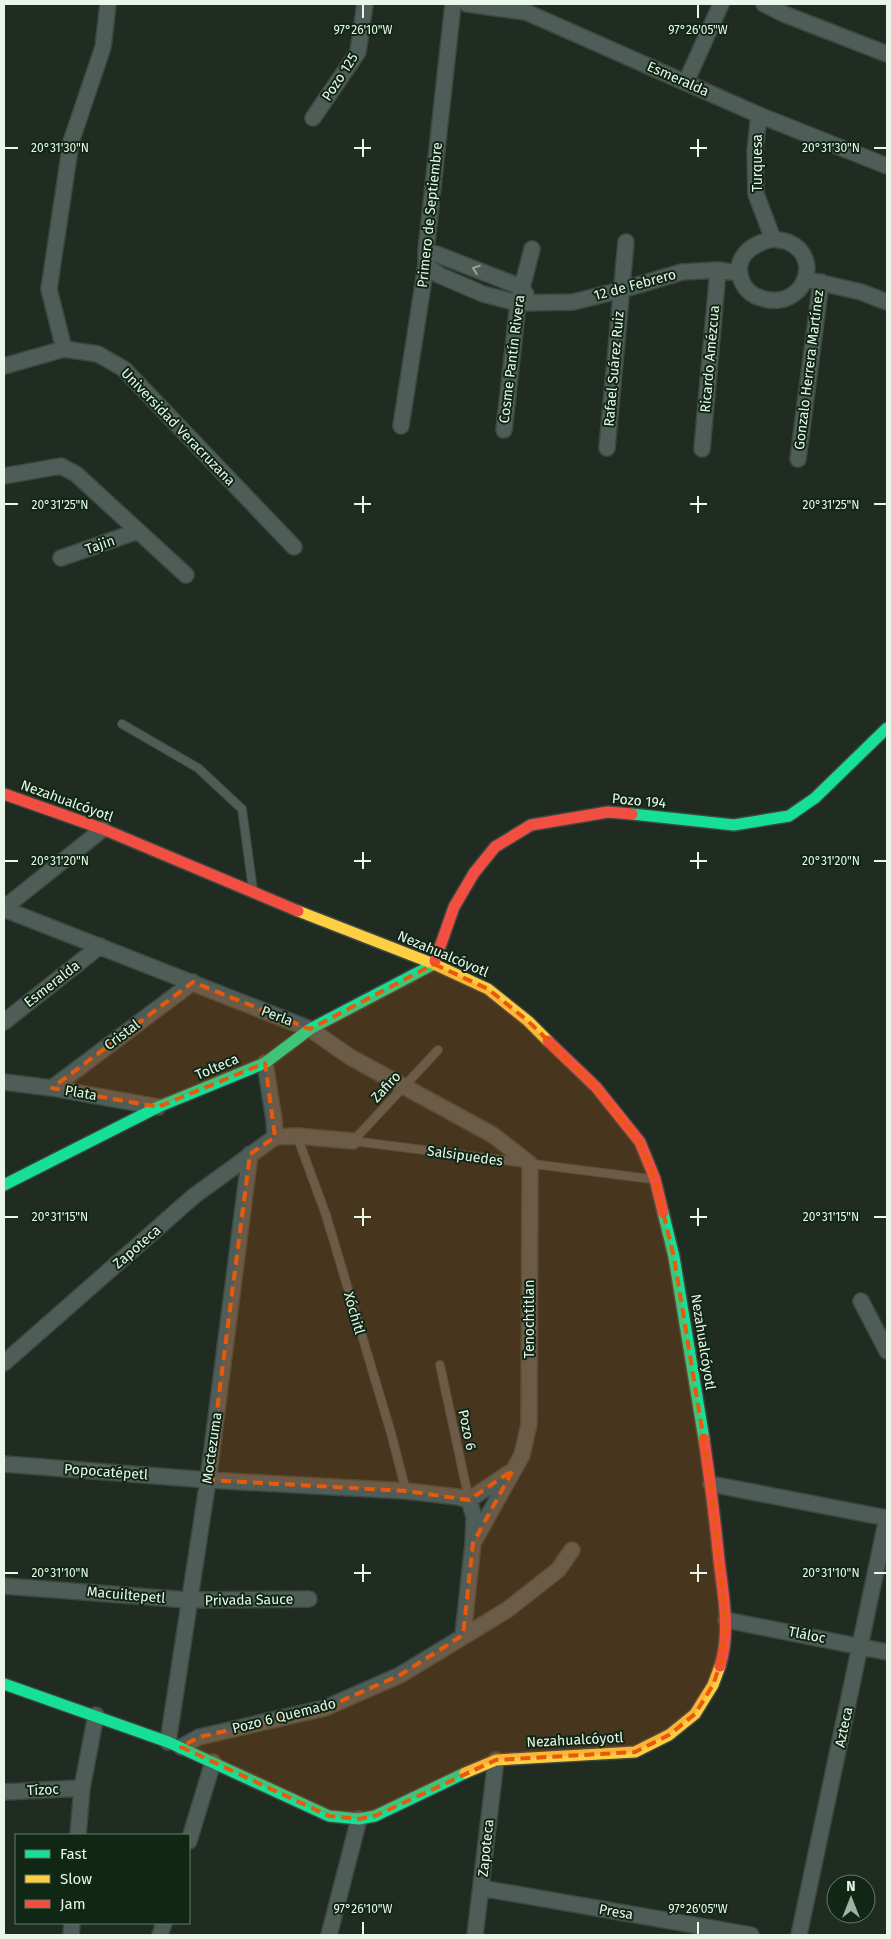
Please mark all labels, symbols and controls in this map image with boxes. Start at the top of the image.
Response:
text: 97°26'10"W [333,23,393,37]
text: 97°26'05"W [668,23,728,37]
street label: Pozo 125 [318,50,362,104]
street label: Esmeralda [644,58,712,100]
street label: Turquesa [749,134,766,192]
text: 20°31'30"N [31,141,89,155]
street label: Primero de Septiembre [414,141,446,289]
text: 20°31'30"N [802,141,860,155]
one-way arrow [472,265,481,276]
street label: 12 de Febrero [592,266,678,304]
street label: Gonzalo Herrera Martínez [791,289,827,451]
street label: Cosme Pantín Rivera [496,294,528,424]
street label: Ricardo Amézcua [697,305,723,413]
street label: Rafael Suárez Ruiz [600,311,628,427]
street label: Universidad Veracruzana [117,365,239,489]
text: 20°31'25"N [31,498,89,512]
text: 20°31'25"N [802,498,860,512]
street label: Tajin [83,532,117,558]
street label: Nezahualcóyotl [18,776,116,826]
street label: Pozo 194 [611,790,667,812]
text: 20°31'20"N [31,854,89,868]
text: 20°31'20"N [802,854,860,868]
street label: Nezahualcóyotl [395,927,491,981]
street label: Esmeralda [21,957,83,1011]
street label: Perla [259,1002,295,1030]
street label: Cristal [101,1016,143,1054]
street label: Tolteca [193,1050,241,1084]
street label: Zafiro [368,1068,404,1106]
street label: Plata [64,1082,98,1104]
street label: Salsipuedes [426,1142,504,1170]
text: 20°31'15"N [32,1210,88,1224]
text: 20°31'15"N [803,1210,859,1224]
street label: Zapoteca [110,1222,164,1272]
street label: Tenochtitlan [521,1279,538,1359]
street label: Xóchitl [340,1290,368,1336]
street label: Nezahualcóyotl [687,1293,719,1391]
street label: Pozo 6 [454,1408,480,1452]
street label: Moctezuma [199,1411,225,1485]
street label: Popocatépetl [64,1461,148,1483]
text: 20°31'10"N [31,1566,89,1580]
text: 20°31'10"N [802,1566,860,1580]
street label: Macuiltepetl [86,1583,166,1607]
street label: Privada Sauce [205,1591,293,1609]
street label: Tláloc [787,1623,827,1647]
street label: Pozo 6 Quemado [230,1695,338,1737]
street label: Azteca [831,1705,857,1749]
street label: Nezahualcóyotl [526,1729,624,1751]
street label: Tízoc [27,1781,60,1799]
street label: Zapoteca [475,1818,497,1878]
legend [15,1834,190,1924]
text: Fast [60,1845,87,1863]
text: Slow [60,1870,92,1888]
north arrow [826,1874,876,1924]
text: N [846,1878,856,1895]
text: Jam [60,1895,86,1913]
street label: Presa [598,1901,634,1923]
text: 97°26'10"W [333,1902,393,1916]
text: 97°26'05"W [668,1902,728,1916]

